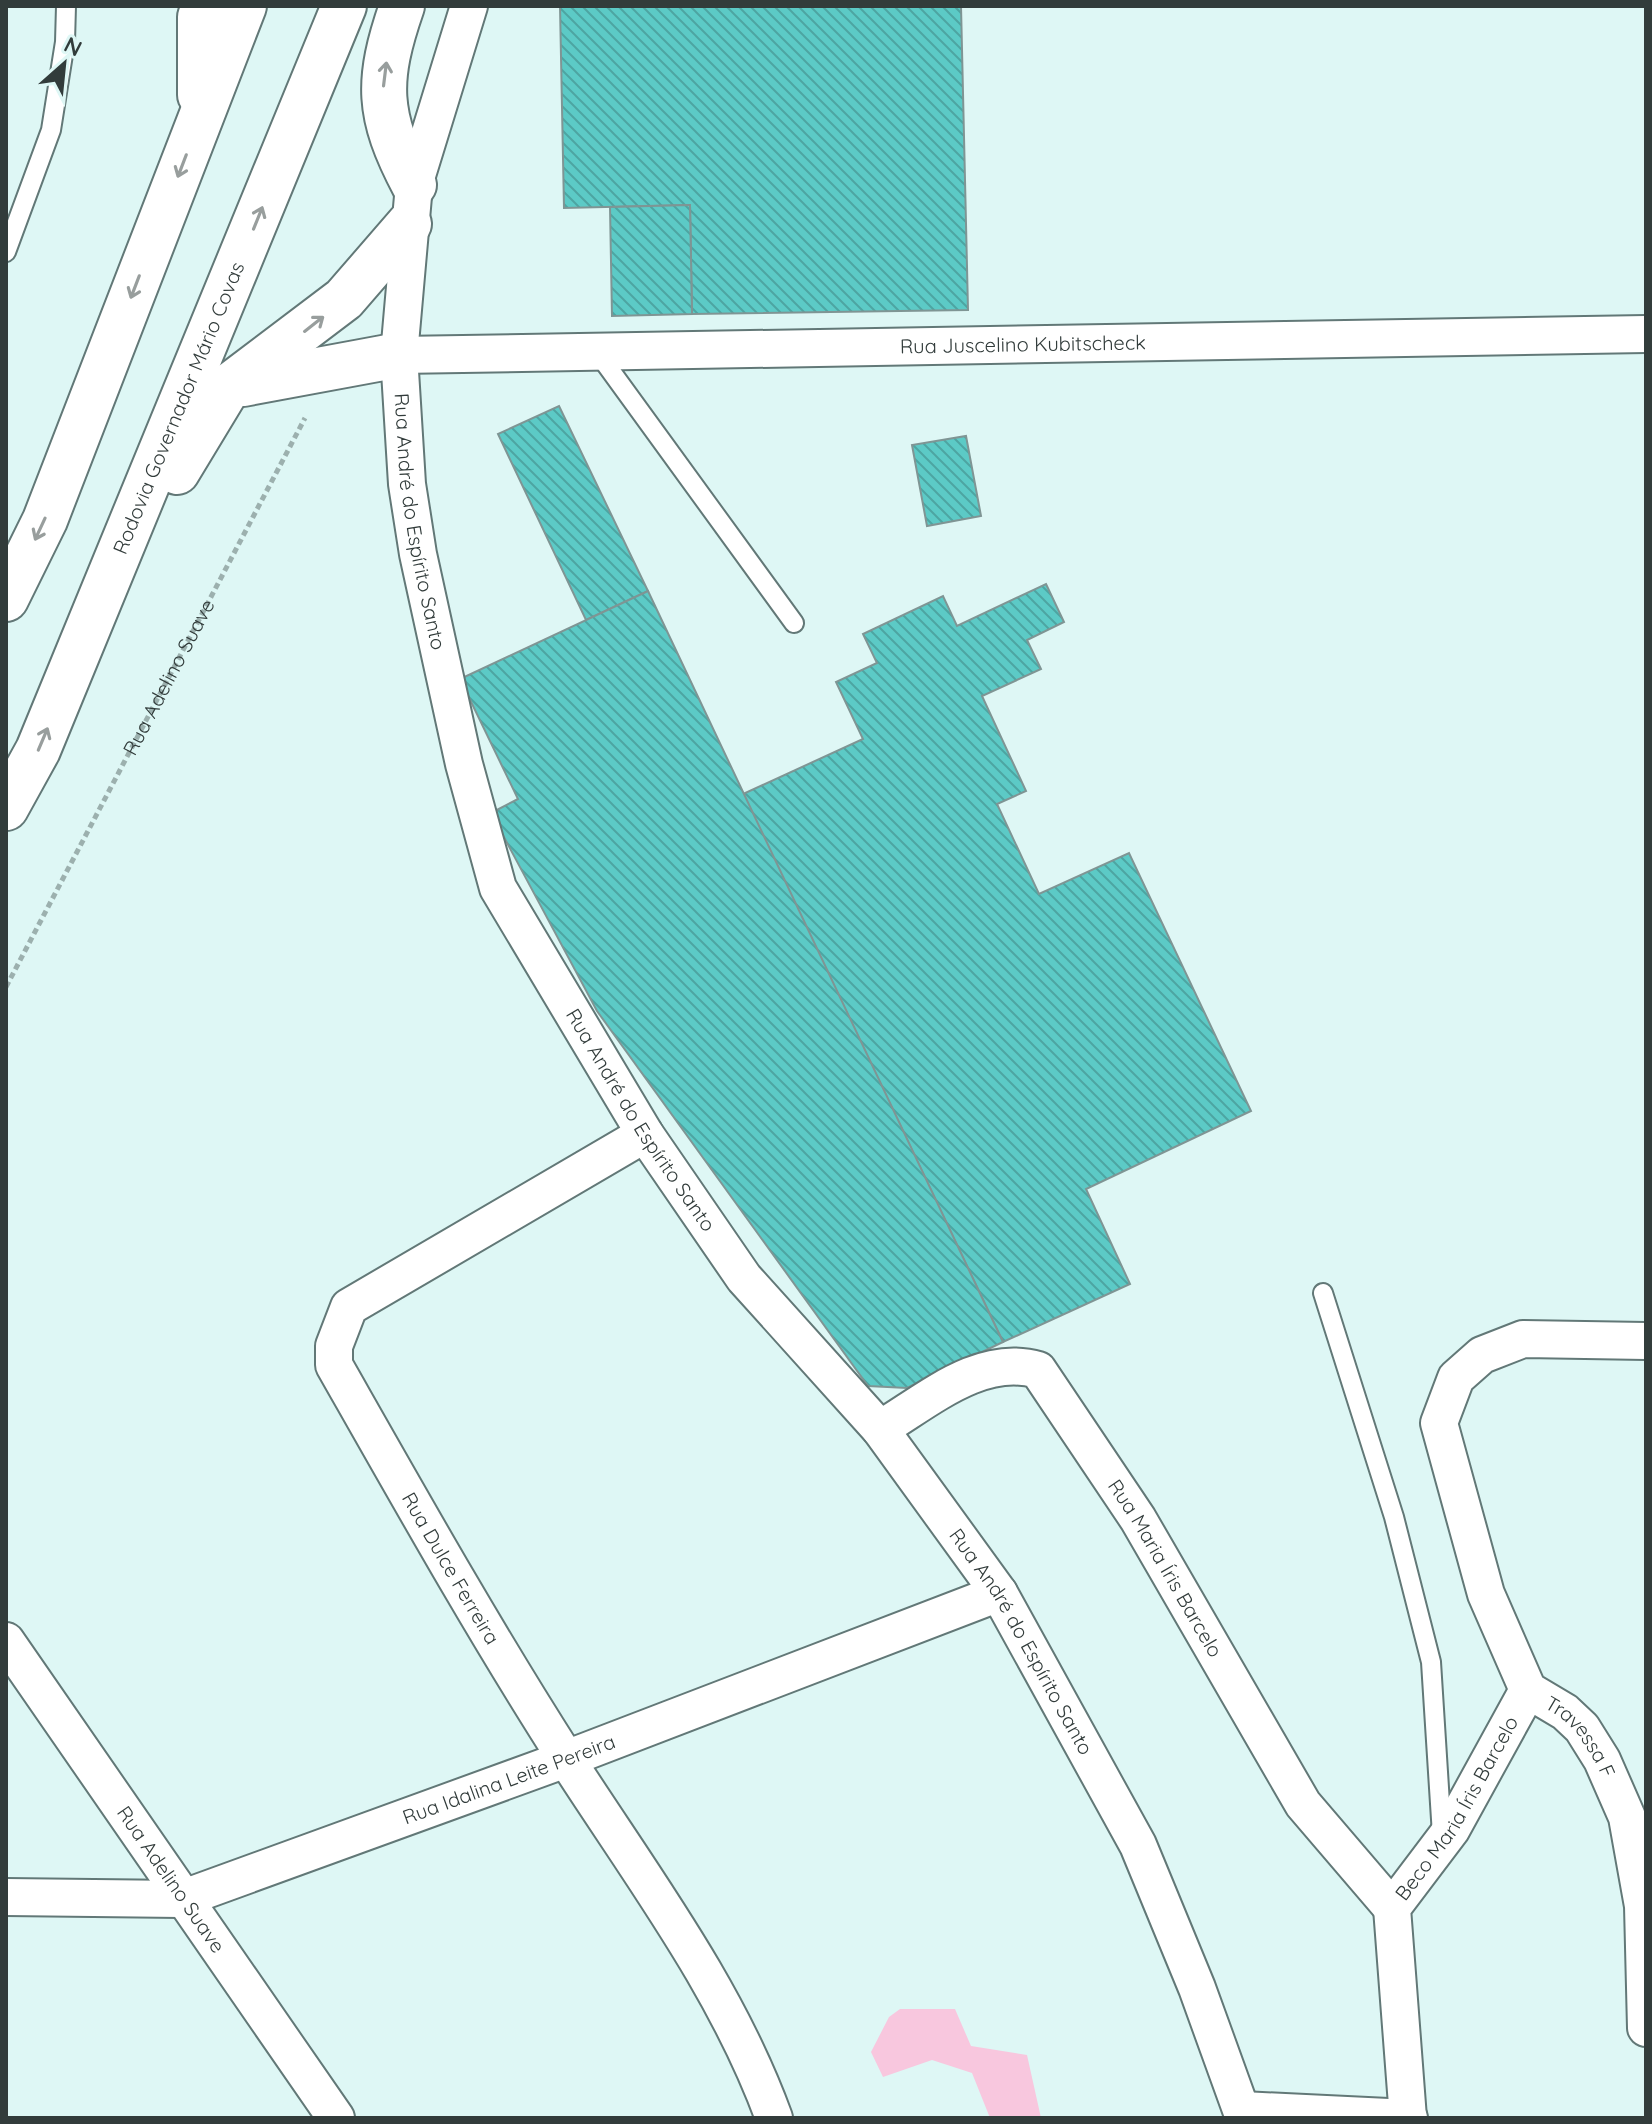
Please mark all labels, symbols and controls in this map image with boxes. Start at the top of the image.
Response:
north arrow [24,24,104,104]
text: N [60,30,87,62]
one-way arrow [378,61,393,87]
one-way arrow [174,153,188,178]
one-way arrow [251,206,266,231]
street label: Rodovia Governador Mário Covas [107,258,249,558]
one-way arrow [127,274,141,299]
one-way arrow [303,316,324,333]
street label: Rua Juscelino Kubitscheck [900,329,1146,359]
street label: Rua André do Espírito Santo [389,392,452,652]
one-way arrow [32,517,47,541]
street label: Rua Adelino Suave [117,595,220,759]
one-way arrow [36,728,51,752]
street label: Rua André do Espírito Santo [561,1004,721,1236]
street label: Rua Maria Íris Barcelo [1103,1474,1228,1662]
street label: Rua Dulce Ferreira [397,1488,505,1649]
street label: Rua André do Espírito Santo [944,1523,1099,1759]
street label: Travessa F [1541,1690,1621,1781]
street label: Beco Maria Íris Barcelo [1389,1712,1523,1905]
street label: Rua Idalina Leite Pereira [399,1728,619,1829]
street label: Rua Adelino Suave [112,1801,231,1957]

